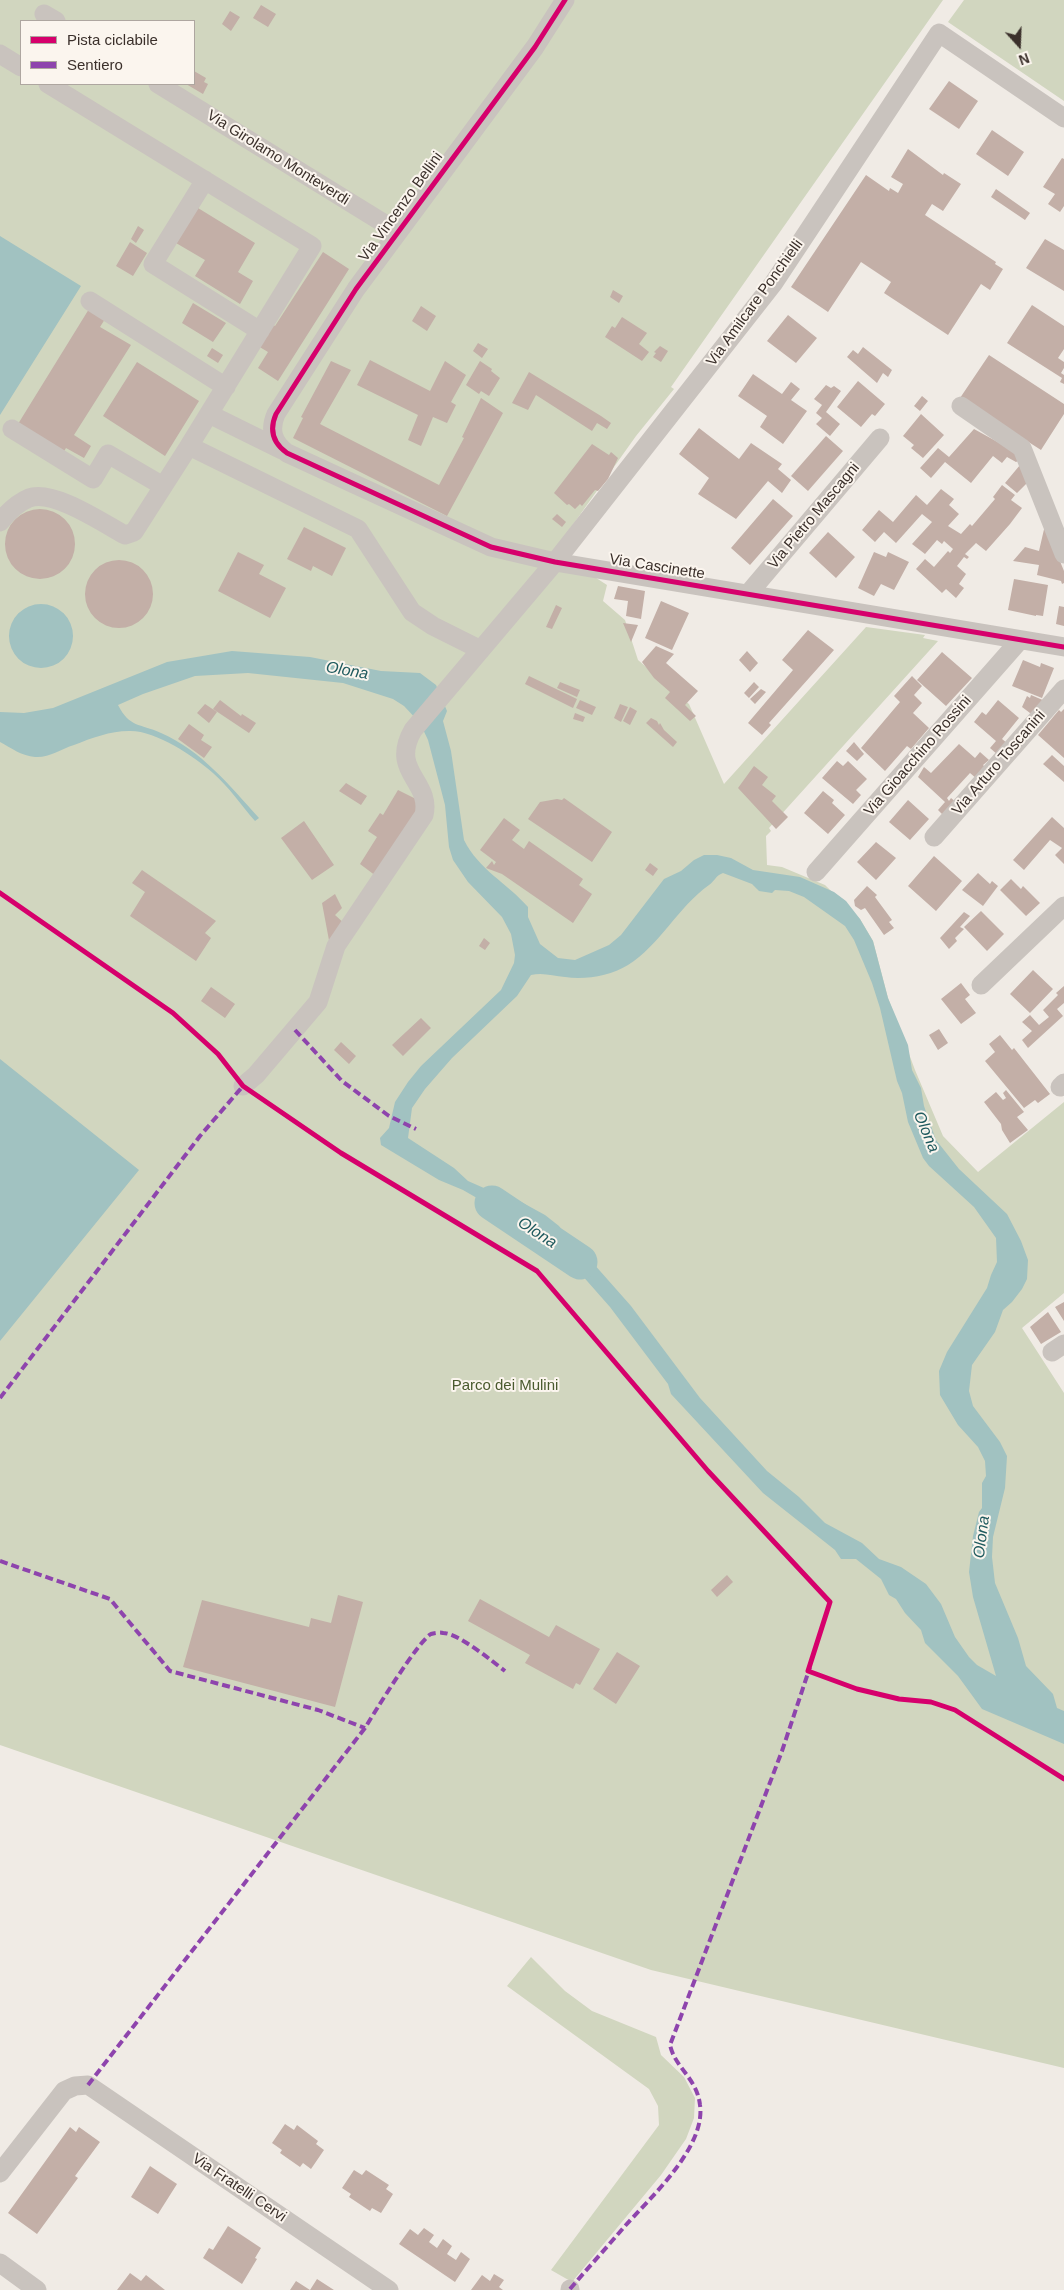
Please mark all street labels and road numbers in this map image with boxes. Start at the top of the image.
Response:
street label: Via Girolamo Monteverdi [203,107,353,209]
street label: Via Vincenzo Bellini [355,149,447,265]
street label: Via Amilcare Ponchielli [703,236,807,370]
street label: Via Pietro Mascagni [764,459,864,573]
street label: Via Cascinette [608,551,706,583]
street label: Via Gioacchino Rossini [861,692,975,820]
street label: Via Arturo Toscanini [949,707,1049,819]
street label: Via Fratelli Cervi [188,2150,290,2226]

